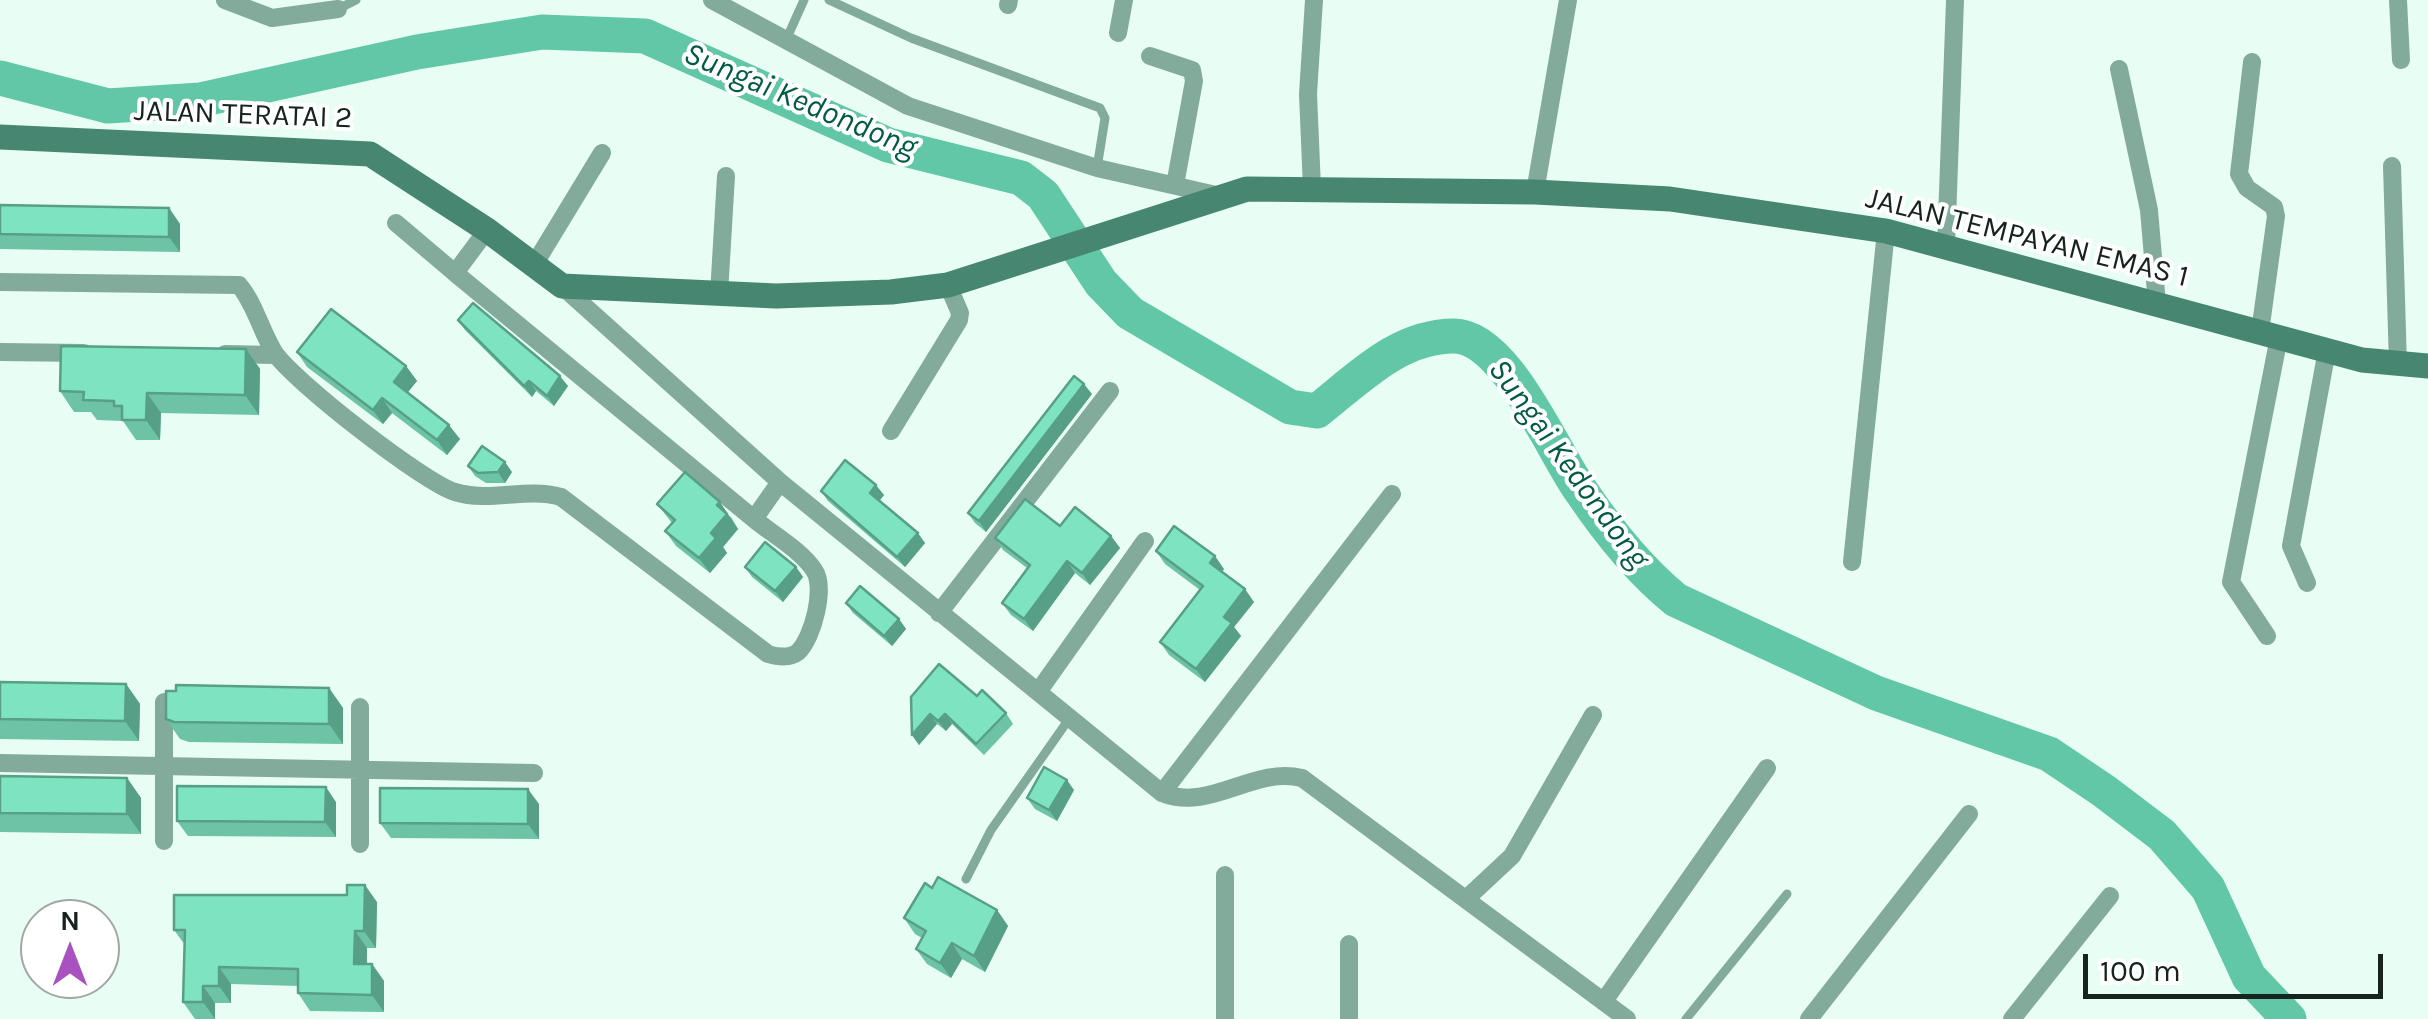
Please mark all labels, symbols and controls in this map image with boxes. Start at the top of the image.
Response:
water label: Sungai Kedondong [678,35,922,167]
street label: JALAN TERATAI 2 [133,93,353,137]
street label: JALAN TEMPAYAN EMAS 1 [1862,180,2192,296]
water label: Sungai Kedondong [1479,352,1657,576]
north arrow [20,899,120,999]
text: N [60,904,80,937]
scale bar [2088,934,2388,996]
text: 100 m [2100,953,2181,989]

